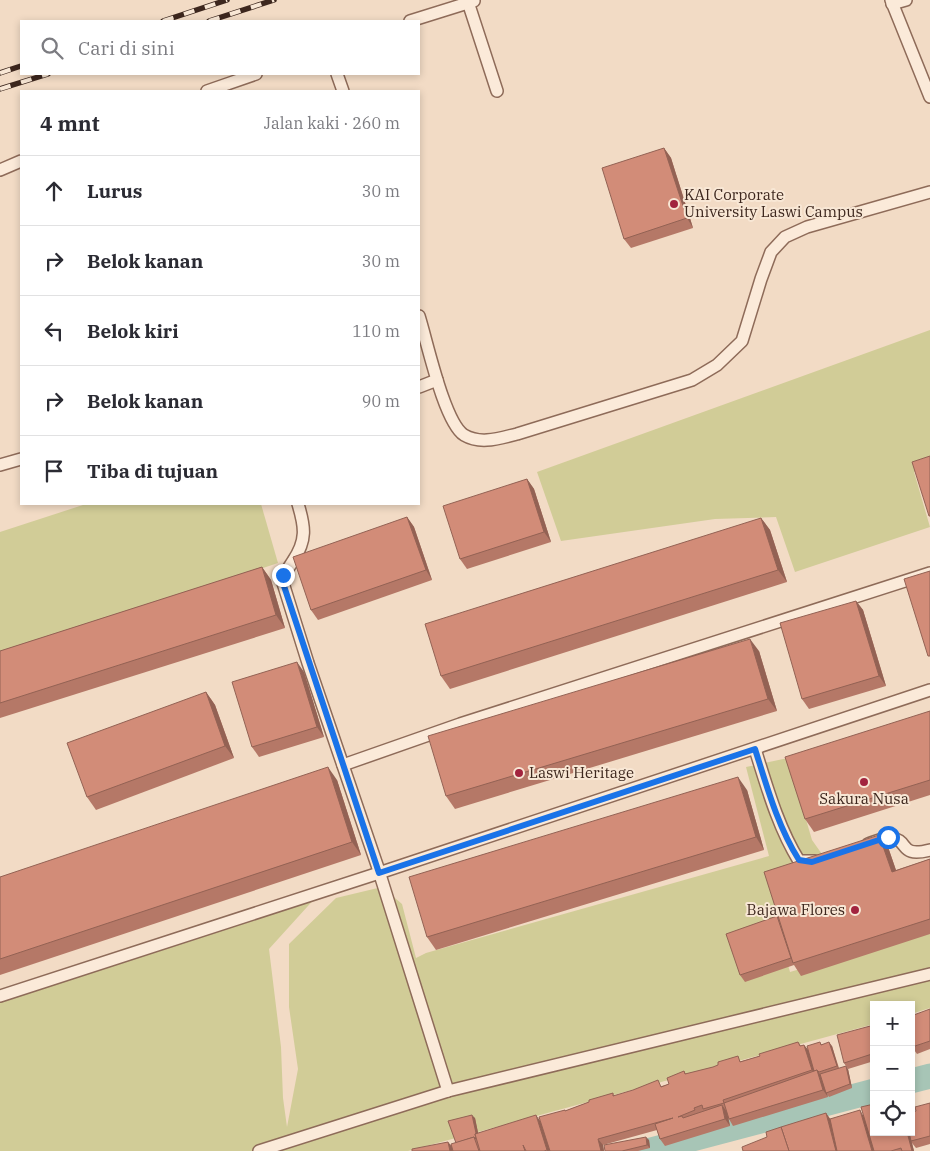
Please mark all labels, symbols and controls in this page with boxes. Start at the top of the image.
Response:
search box [20,20,420,75]
icon: search [38,34,66,62]
text: Cari di sini [78,36,175,60]
text: 4 mnt [40,109,100,137]
text: Jalan kaki · 260 m [264,113,400,133]
icon: ahead [40,177,68,205]
text: Lurus [87,179,142,203]
text: 30 m [362,181,400,201]
place label: KAI Corporate University Laswi Campus [684,185,863,221]
marker: KAI Corporate University Laswi Campus [668,198,680,210]
icon: right [40,247,68,275]
text: Belok kanan [87,249,203,273]
text: 30 m [362,251,400,271]
icon: left [40,317,68,345]
text: Belok kiri [87,319,179,343]
text: 110 m [352,321,400,341]
icon: right [40,387,68,415]
text: Belok kanan [87,389,203,413]
text: 90 m [362,391,400,411]
icon: arrive [40,457,68,485]
text: Tiba di tujuan [87,459,218,483]
route end [272,564,295,587]
place label: Laswi Heritage [529,763,634,782]
marker: Laswi Heritage [513,767,525,779]
marker: Sakura Nusa [858,776,870,788]
place label: Sakura Nusa [819,789,909,808]
route start [877,826,900,849]
place label: Bajawa Flores [747,900,845,919]
marker: Bajawa Flores [849,904,861,916]
map controls [870,1001,915,1136]
button: + [870,1001,915,1046]
button: − [870,1046,915,1091]
button: locate [870,1091,915,1136]

